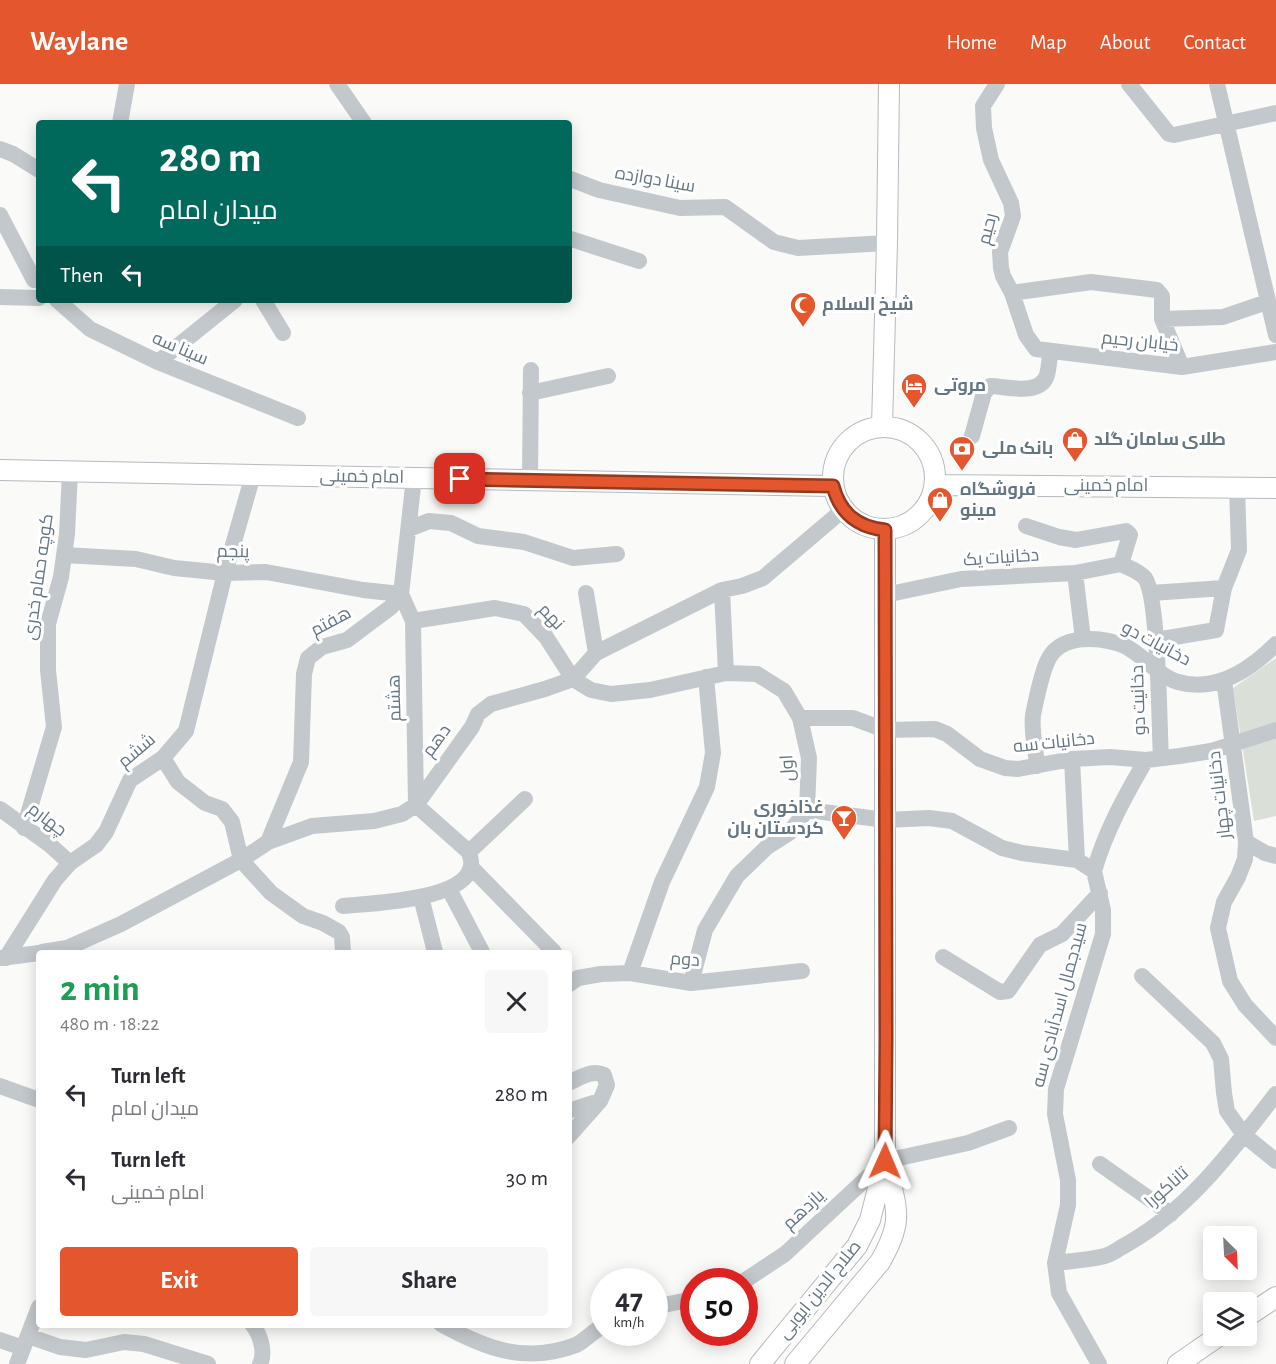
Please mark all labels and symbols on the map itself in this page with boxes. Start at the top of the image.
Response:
street label: سینا دوازده [613,164,696,197]
street label: رحیم [975,211,1003,247]
mosque icon: شیخ السلام [788,290,818,328]
place label: شیخ السلام [822,295,914,316]
street label: سینا سه [149,329,211,369]
street label: خیابان رحیم [1100,329,1180,357]
hotel icon: مروتی [899,371,929,409]
place label: مروتی [934,377,986,396]
shop icon: طلای سامان گلد [1060,425,1090,463]
place label: طلای سامان گلد [1094,431,1226,449]
bank icon: بانک ملی [947,434,977,472]
place label: بانک ملی [982,440,1053,459]
pin [434,453,485,504]
street label: امام خمینی [320,467,404,489]
street label: امام خمینی [1064,477,1148,497]
place label: فروشگاه مینو [960,480,1036,521]
shop icon: فروشگاه مینو [925,485,955,523]
street label: کوچه حمام خدری [21,513,59,642]
street label: پنجم [216,543,250,563]
street label: دخانیات یک [962,546,1040,570]
street label: نهم [533,600,567,635]
street label: هفتم [308,604,355,642]
street label: دخانیات دو [1118,618,1193,670]
street label: دخانیت دو [1129,665,1150,735]
street label: هشتم [385,674,406,722]
street label: دهم [419,722,456,762]
street label: ششم [114,730,160,773]
street label: دخانیات سه [1012,730,1096,756]
street label: دخانیات چهار [1206,750,1236,841]
street label: اول [778,754,799,782]
place label: غذاخوری کردستان بان [727,799,824,839]
street label: چهارم [23,800,70,842]
bar icon: غذاخوری کردستان بان [829,803,859,841]
street label: سیدجمال اسدآبادی سه [1027,920,1092,1090]
street label: دوم [669,950,700,972]
position arrow [853,1129,917,1193]
street label: تاناکورا [1142,1164,1193,1213]
street label: یازدهم [780,1186,830,1235]
north arrow [1203,1226,1257,1280]
street label: صلاح الدین ایوبی [775,1237,867,1344]
speed limit sign: 50 [680,1268,758,1346]

